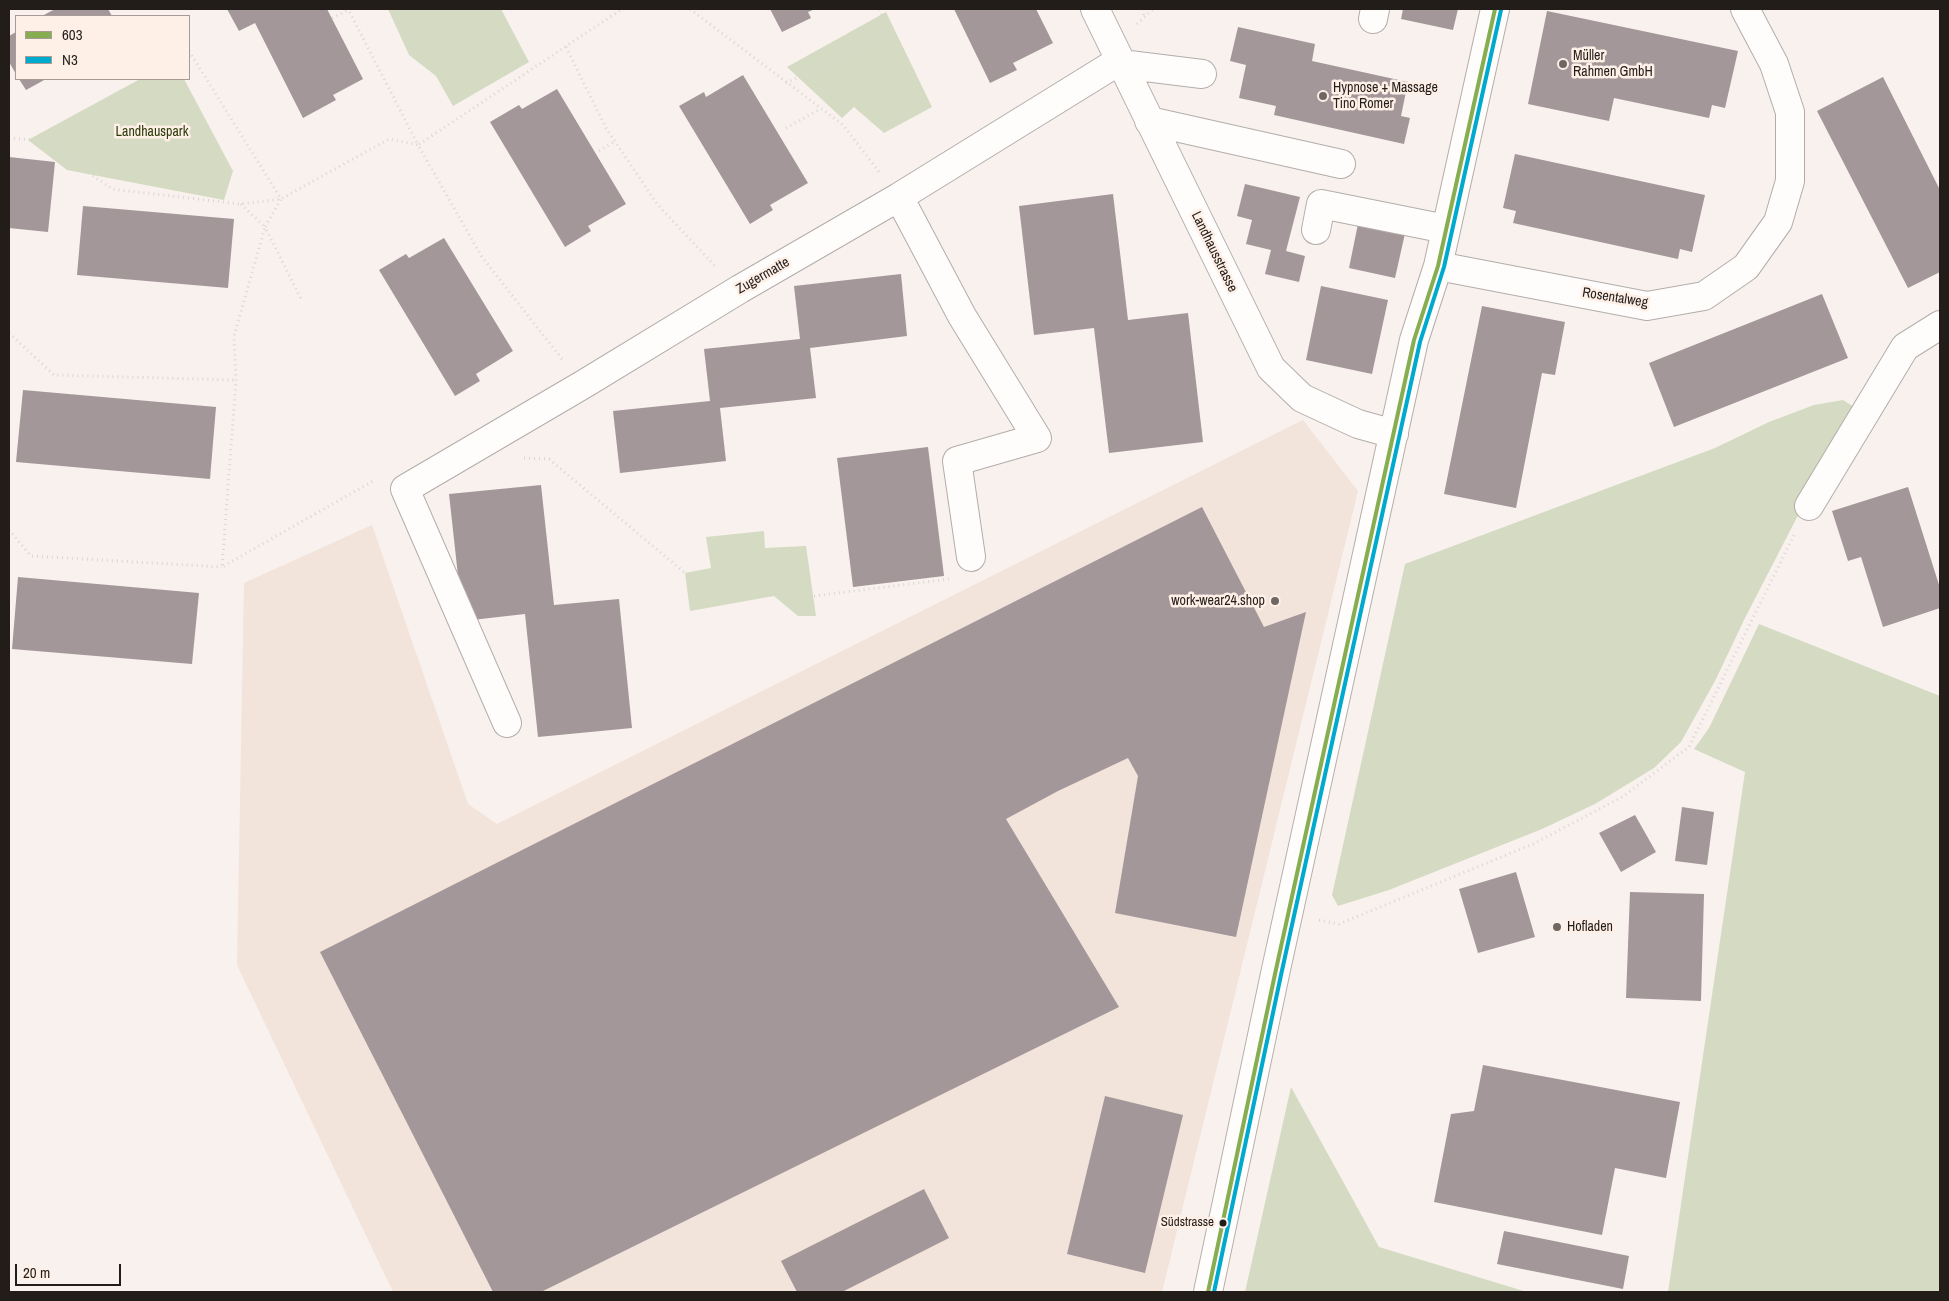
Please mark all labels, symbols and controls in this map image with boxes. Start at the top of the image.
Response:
legend [15,15,190,80]
text: 603 [62,24,83,45]
place label: Müller Rahmen GmbH [1573,48,1653,80]
text: N3 [62,49,78,70]
marker: Müller Rahmen GmbH [1557,58,1569,70]
place label: Hypnose + Massage Tino Romer [1333,80,1438,112]
marker: Hypnose + Massage Tino Romer [1317,90,1329,102]
park label: Landhauspark [116,124,188,140]
street label: Landhausstrasse [1187,209,1241,295]
street label: Zugermatte [733,254,793,298]
street label: Rosentalweg [1581,285,1649,311]
place label: work-wear24.shop [1171,593,1265,609]
marker: work-wear24.shop [1269,595,1281,607]
place label: Hofladen [1567,919,1613,935]
marker: Hofladen [1551,921,1563,933]
place label: Südstrasse [1161,1215,1214,1231]
marker: Südstrasse [1218,1218,1228,1228]
scale bar [18,1254,124,1286]
text: 20 m [23,1262,50,1283]

